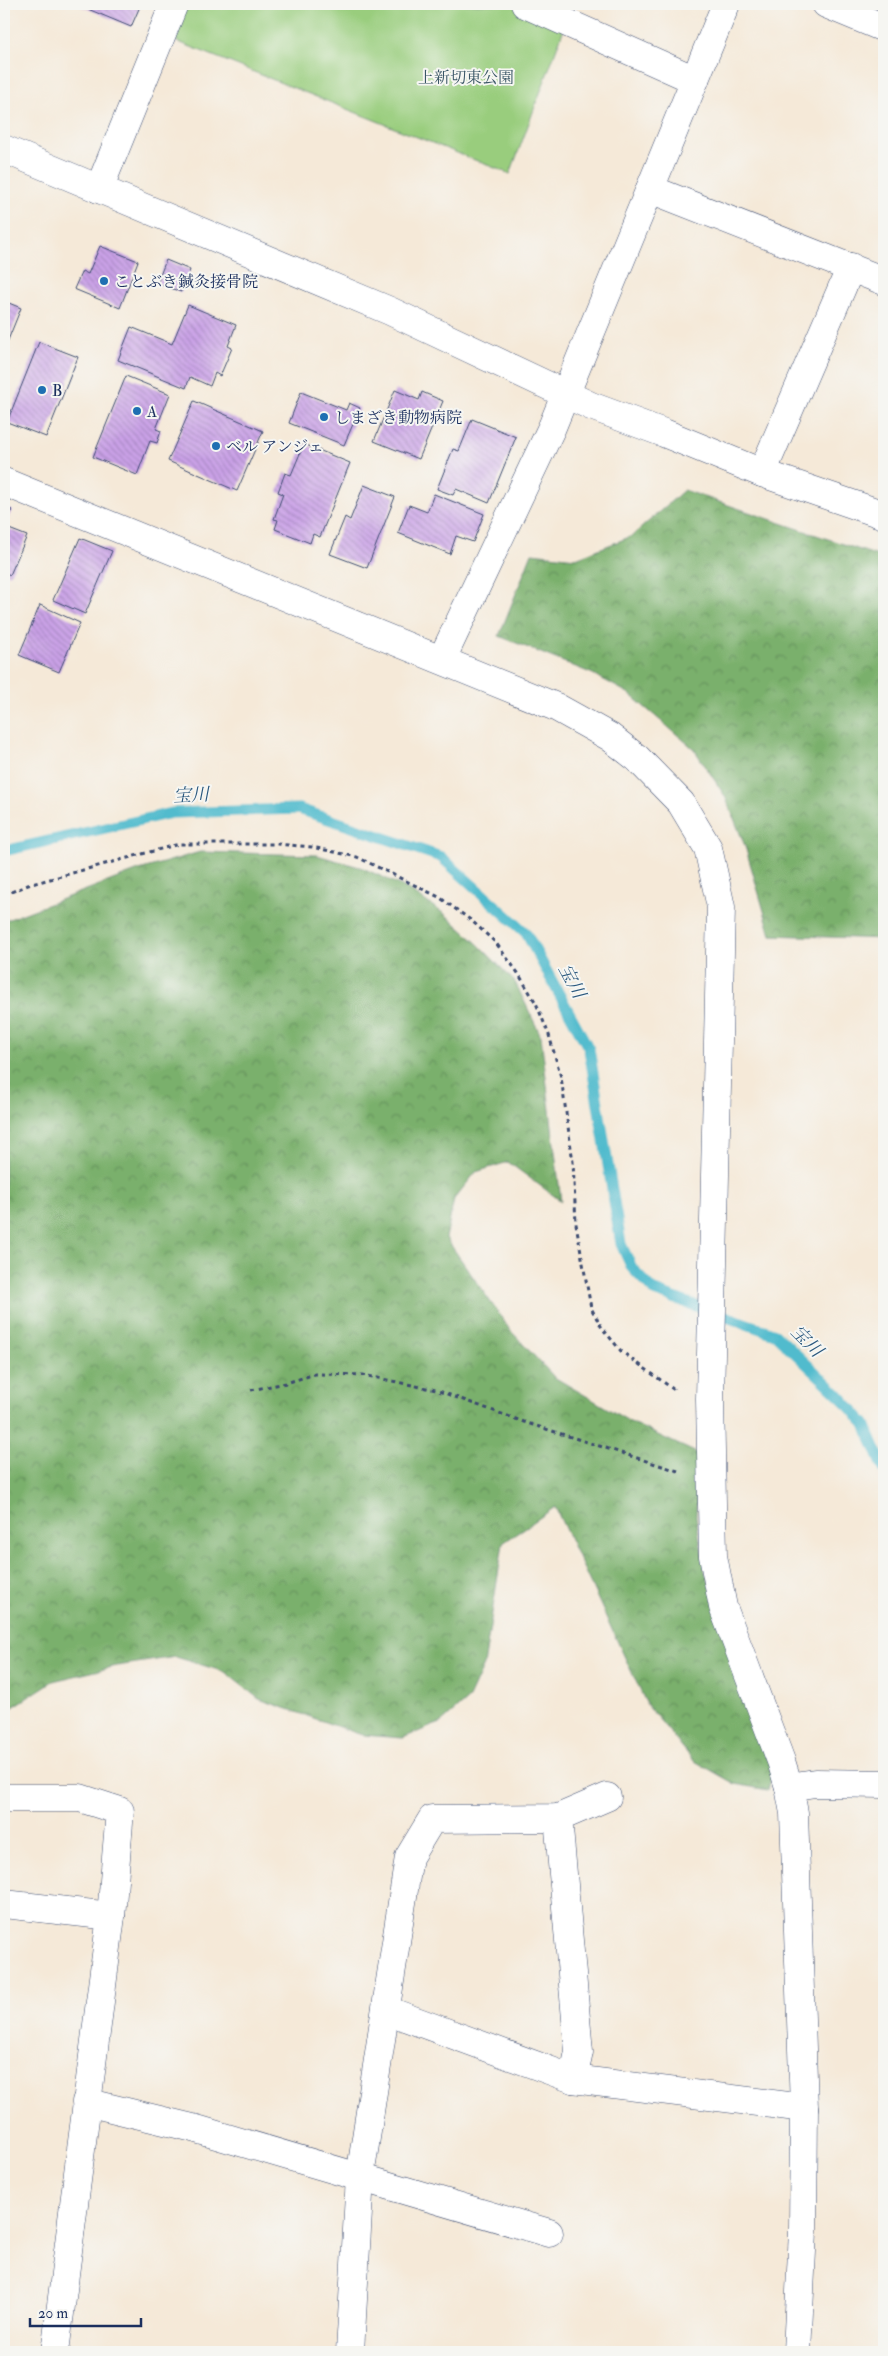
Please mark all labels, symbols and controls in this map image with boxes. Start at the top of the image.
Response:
park label: 上新切東公園 [418,68,514,88]
place label: ことぶき鍼灸接骨院 [114,272,258,292]
marker: ことぶき鍼灸接骨院 [98,275,110,287]
place label: B [52,381,62,401]
marker: B [36,384,48,396]
place label: A [146,402,157,422]
marker: A [131,405,143,417]
place label: しまざき動物病院 [334,408,462,428]
marker: しまざき動物病院 [318,411,330,423]
place label: ベル アンジェ [226,437,324,457]
marker: ベル アンジェ [210,440,222,452]
water label: 宝川 [172,783,212,808]
water label: 宝川 [553,960,591,1004]
water label: 宝川 [786,1320,829,1364]
scale bar [30,2296,141,2328]
text: 20 m [38,2304,68,2323]

